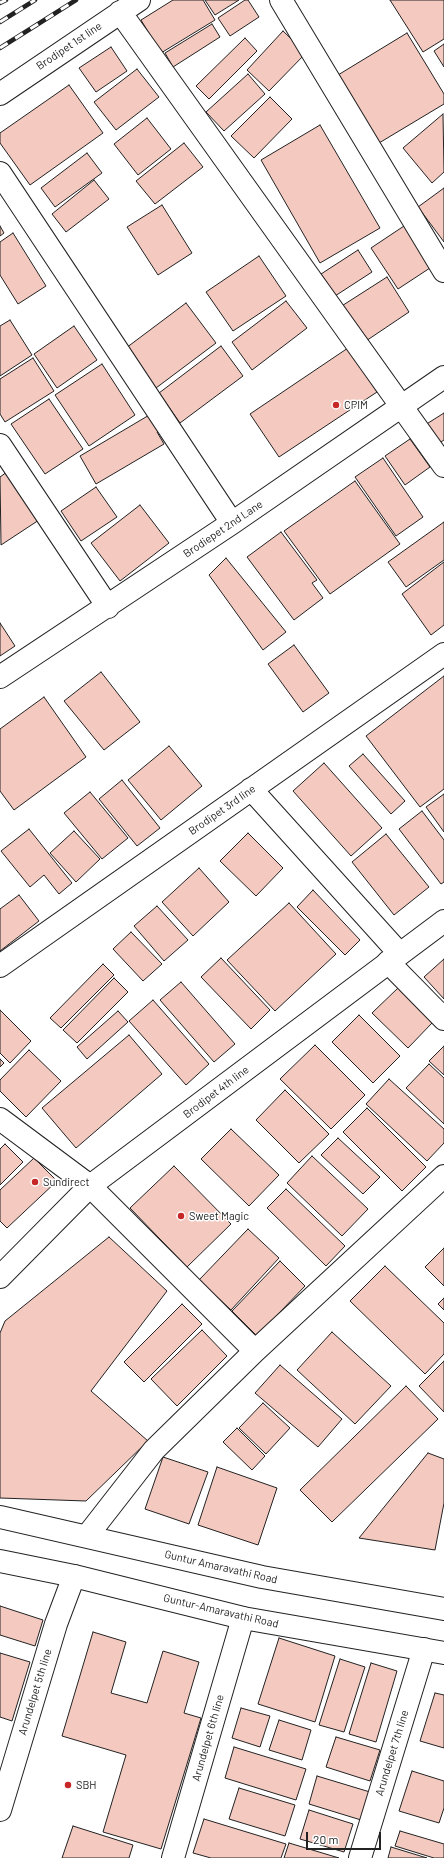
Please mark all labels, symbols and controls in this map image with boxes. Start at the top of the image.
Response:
street label: Brodipet 1st line [34,19,104,73]
place label: CPIM [344,398,368,412]
marker: CPIM [331,400,341,410]
street label: Brodiepet 2nd Lane [181,498,265,560]
street label: Brodipet 3rd line [186,782,258,838]
street label: Brodipet 4th line [181,1063,251,1121]
place label: Sundirect [43,1175,90,1189]
marker: Sundirect [30,1177,40,1187]
place label: Sweet Magic [189,1209,249,1223]
marker: Sweet Magic [176,1211,186,1221]
street label: Guntur Amaravathi Road [163,1548,279,1586]
street label: Guntur-Amaravathi Road [162,1591,280,1631]
street label: Arundelpet 5th line [16,1647,54,1737]
street label: Arundelpet 6th line [189,1693,227,1783]
street label: Arundelpet 7th line [373,1708,411,1798]
place label: SBH [76,1778,97,1792]
marker: SBH [63,1780,73,1790]
scale bar [308,1824,383,1850]
text: 20 m [313,1832,339,1846]

